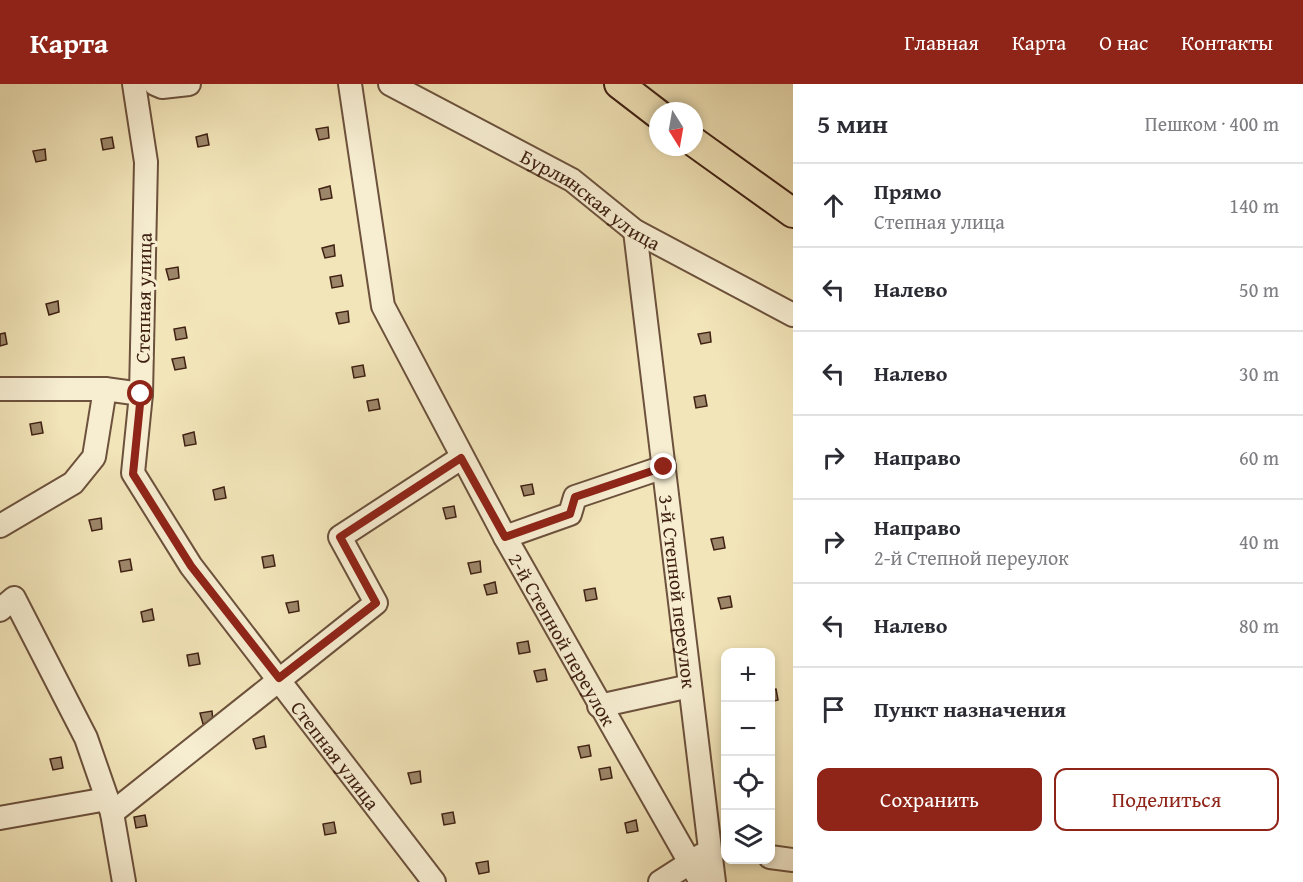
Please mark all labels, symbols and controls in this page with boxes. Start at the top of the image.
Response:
text: Карта [30,22,108,63]
text: Главная [904,27,979,58]
text: Карта [1012,27,1066,58]
text: О нас [1099,27,1148,58]
text: Контакты [1181,27,1273,58]
north arrow [649,102,703,156]
text: 5 мин [817,104,888,143]
text: Пешком · 400 m [1145,109,1279,138]
street label: Бурлинская улица [516,141,666,257]
text: Прямо [874,175,941,207]
icon: ahead [817,189,850,222]
text: 140 m [1229,191,1279,220]
text: Степная улица [874,207,1005,236]
street label: Степная улица [127,232,159,364]
icon: left [817,273,850,306]
text: Налево [874,273,947,305]
text: 50 m [1239,275,1279,304]
icon: left [817,357,850,390]
text: Налево [874,357,947,389]
text: 30 m [1239,359,1279,388]
route start [127,380,153,406]
icon: right [817,441,850,474]
text: Направо [874,441,961,473]
text: 60 m [1239,443,1279,472]
route end [650,453,676,479]
street label: 3-й Степной переулок [653,493,705,690]
text: Направо [874,511,961,543]
icon: right [817,525,850,558]
text: 40 m [1239,527,1279,556]
text: 2-й Степной переулок [874,543,1069,572]
street label: 2-й Степной переулок [502,547,624,731]
icon: left [817,609,850,642]
text: Налево [874,609,947,641]
text: 80 m [1239,611,1279,640]
map controls [721,648,775,864]
button: + [721,648,775,702]
icon: arrive [817,693,850,726]
text: Пункт назначения [874,693,1066,725]
street label: Степная улица [285,694,388,816]
button: − [721,702,775,756]
button: locate [721,756,775,810]
button: Сохранить [817,768,1042,831]
button: Поделиться [1054,768,1279,831]
button: layers [721,810,775,864]

